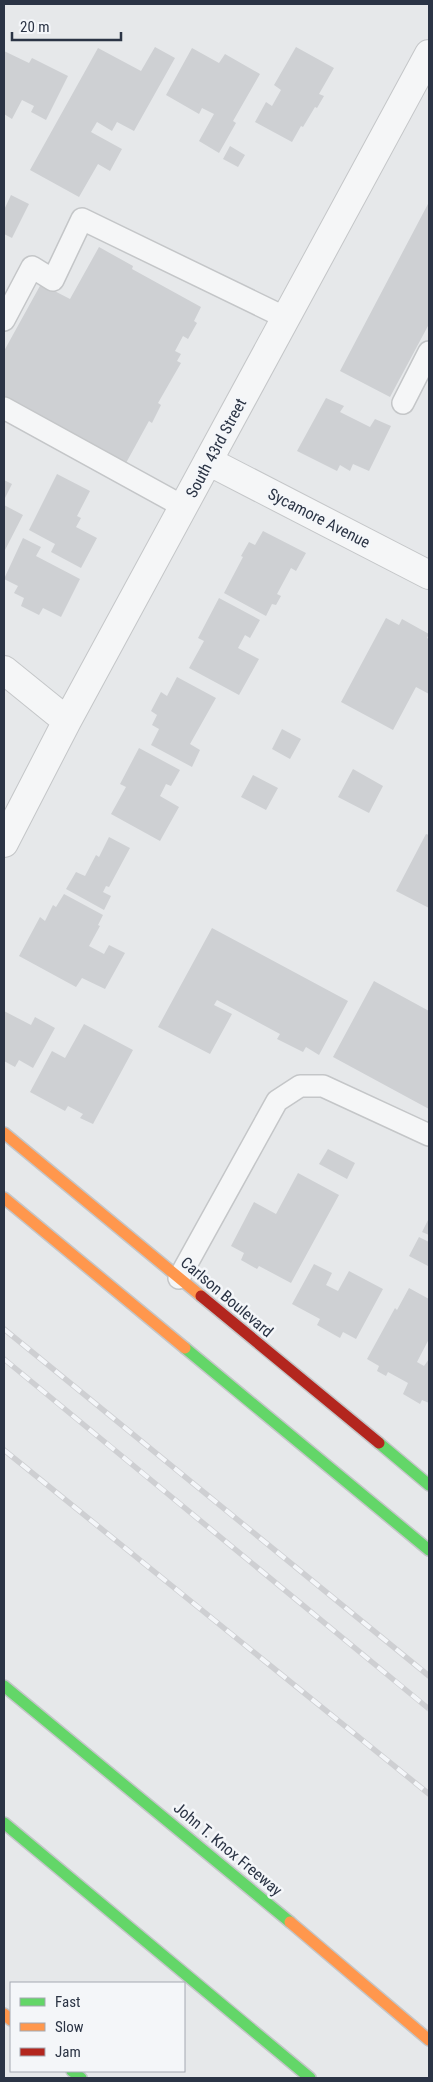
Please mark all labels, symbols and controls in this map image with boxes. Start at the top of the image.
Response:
scale bar [12,10,121,42]
text: 20 m [20,18,50,36]
street label: South 43rd Street [182,395,250,501]
street label: Sycamore Avenue [265,484,373,552]
street label: Carlson Boulevard [177,1253,277,1341]
street label: John T. Knox Freeway [170,1798,286,1900]
legend [10,1982,185,2072]
text: Fast [55,1993,80,2011]
text: Slow [55,2018,84,2036]
text: Jam [55,2043,81,2061]

